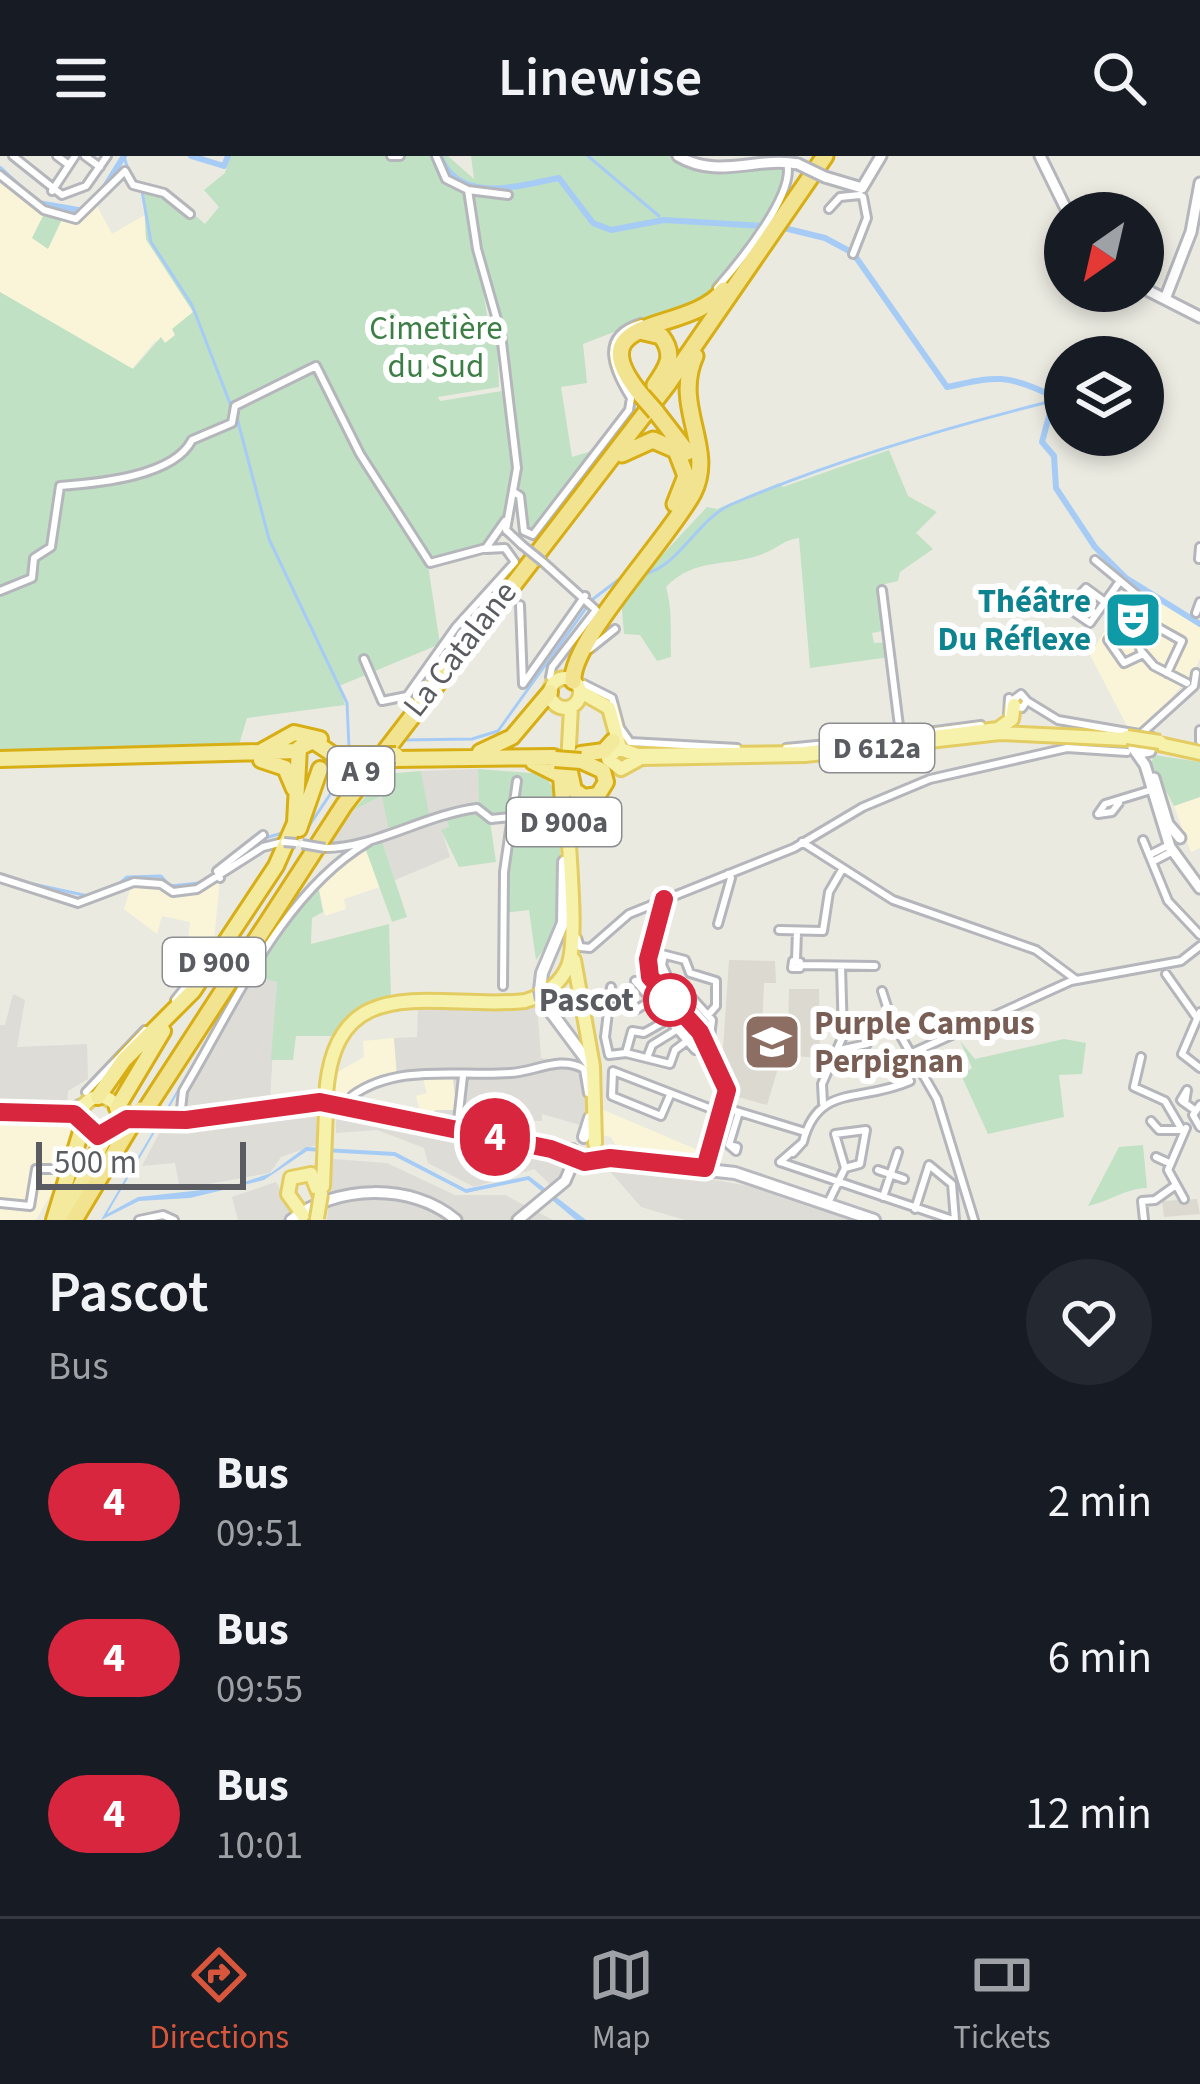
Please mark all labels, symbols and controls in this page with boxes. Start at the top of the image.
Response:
text: Linewise [498,40,702,117]
icon: menu [48,45,114,111]
icon: search [1086,45,1152,111]
north arrow [1044,192,1164,312]
map controls [1044,192,1164,456]
park label: Cimetière du Sud [369,305,503,390]
button: layers [1044,336,1164,456]
street label: La Catalane [392,571,528,727]
place label: Théâtre Du Réflexe [937,578,1091,663]
theatre icon: Théâtre Du Réflexe [1102,589,1164,651]
road number: D 612a [820,724,934,772]
road number: A 9 [328,747,394,795]
road number: D 900a [507,798,621,846]
road number: D 900 [163,938,265,986]
marker: Pascot [645,975,695,1025]
place label: Pascot [539,977,634,1024]
place label: Purple Campus Perpignan [814,1000,1035,1085]
school or university icon: Purple Campus Perpignan [741,1011,803,1073]
line badge: 4 [456,1098,534,1176]
text: 4 [484,1107,506,1167]
scale bar [36,1136,246,1189]
text: 500 m [54,1139,137,1186]
text: Pascot [48,1253,209,1334]
button: heart [1026,1259,1152,1385]
text: Bus [48,1339,109,1395]
text: Bus [216,1442,289,1506]
text: 2 min [1048,1470,1152,1534]
text: 4 [103,1472,125,1532]
text: 09:51 [216,1506,303,1562]
text: Bus [216,1598,289,1662]
text: 6 min [1048,1626,1152,1690]
text: 4 [103,1628,125,1688]
text: 09:55 [216,1662,303,1718]
text: Bus [216,1754,289,1818]
text: 12 min [1025,1782,1152,1846]
text: 4 [103,1784,125,1844]
text: 10:01 [216,1818,303,1874]
tab: Directions [150,1942,289,2061]
tab: Map [588,1942,654,2061]
tab: Tickets [953,1942,1050,2061]

